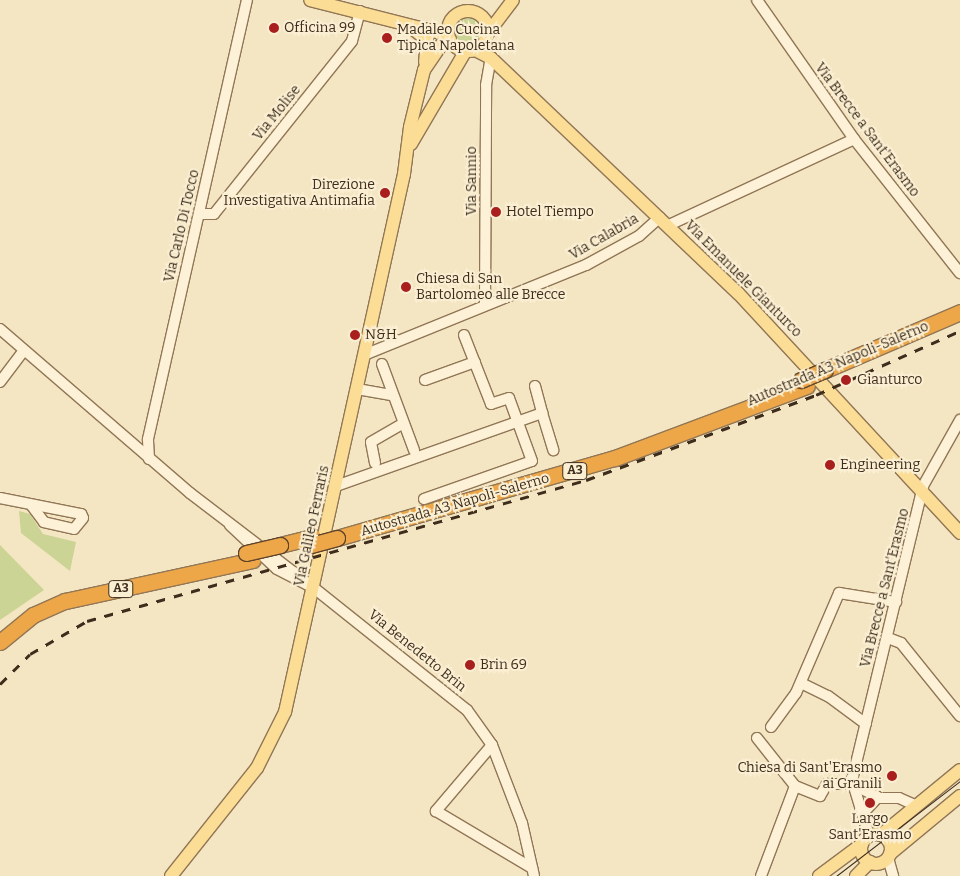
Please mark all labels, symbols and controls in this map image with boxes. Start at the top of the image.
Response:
place label: Officina 99 [284,20,355,36]
marker: Officina 99 [268,22,280,34]
place label: Madaleo Cucina Tipica Napoletana [397,22,515,54]
marker: Madaleo Cucina Tipica Napoletana [381,32,393,44]
street label: Via Brecce a Sant'Erasmo [811,60,923,200]
street label: Via Molise [250,82,304,144]
street label: Via Sannio [464,146,480,216]
street label: Via Carlo Di Tocco [161,168,203,284]
place label: Direzione Investigativa Antimafia [224,177,375,210]
marker: Direzione Investigativa Antimafia [379,187,391,199]
place label: Hotel Tiempo [506,204,594,220]
marker: Hotel Tiempo [490,206,502,218]
street label: Via Calabria [566,210,642,264]
street label: Via Emanuele Gianturco [681,217,805,341]
place label: Chiesa di San Bartolomeo alle Brecce [416,271,565,304]
marker: Chiesa di San Bartolomeo alle Brecce [400,281,412,293]
street label: Autostrada A3 Napoli-Salerno [745,318,931,410]
place label: N&H [365,327,397,343]
marker: N&H [349,329,361,341]
place label: Gianturco [857,372,922,388]
marker: Gianturco [839,373,853,387]
place label: Engineering [840,457,920,473]
marker: Engineering [824,459,836,471]
road number: A3 [561,462,589,481]
street label: Via Galileo Ferraris [291,464,333,588]
street label: Autostrada A3 Napoli-Salerno [359,470,551,540]
street label: Via Brecce a Sant'Erasmo [857,507,913,669]
road number: A3 [107,580,135,598]
street label: Via Benedetto Brin [365,606,469,696]
place label: Brin 69 [480,657,527,673]
marker: Brin 69 [464,659,476,671]
place label: Chiesa di Sant'Erasmo ai Granili [737,760,882,792]
marker: Chiesa di Sant'Erasmo ai Granili [886,770,898,782]
marker: Largo Sant'Erasmo [864,797,876,809]
place label: Largo Sant'Erasmo [829,811,911,844]

